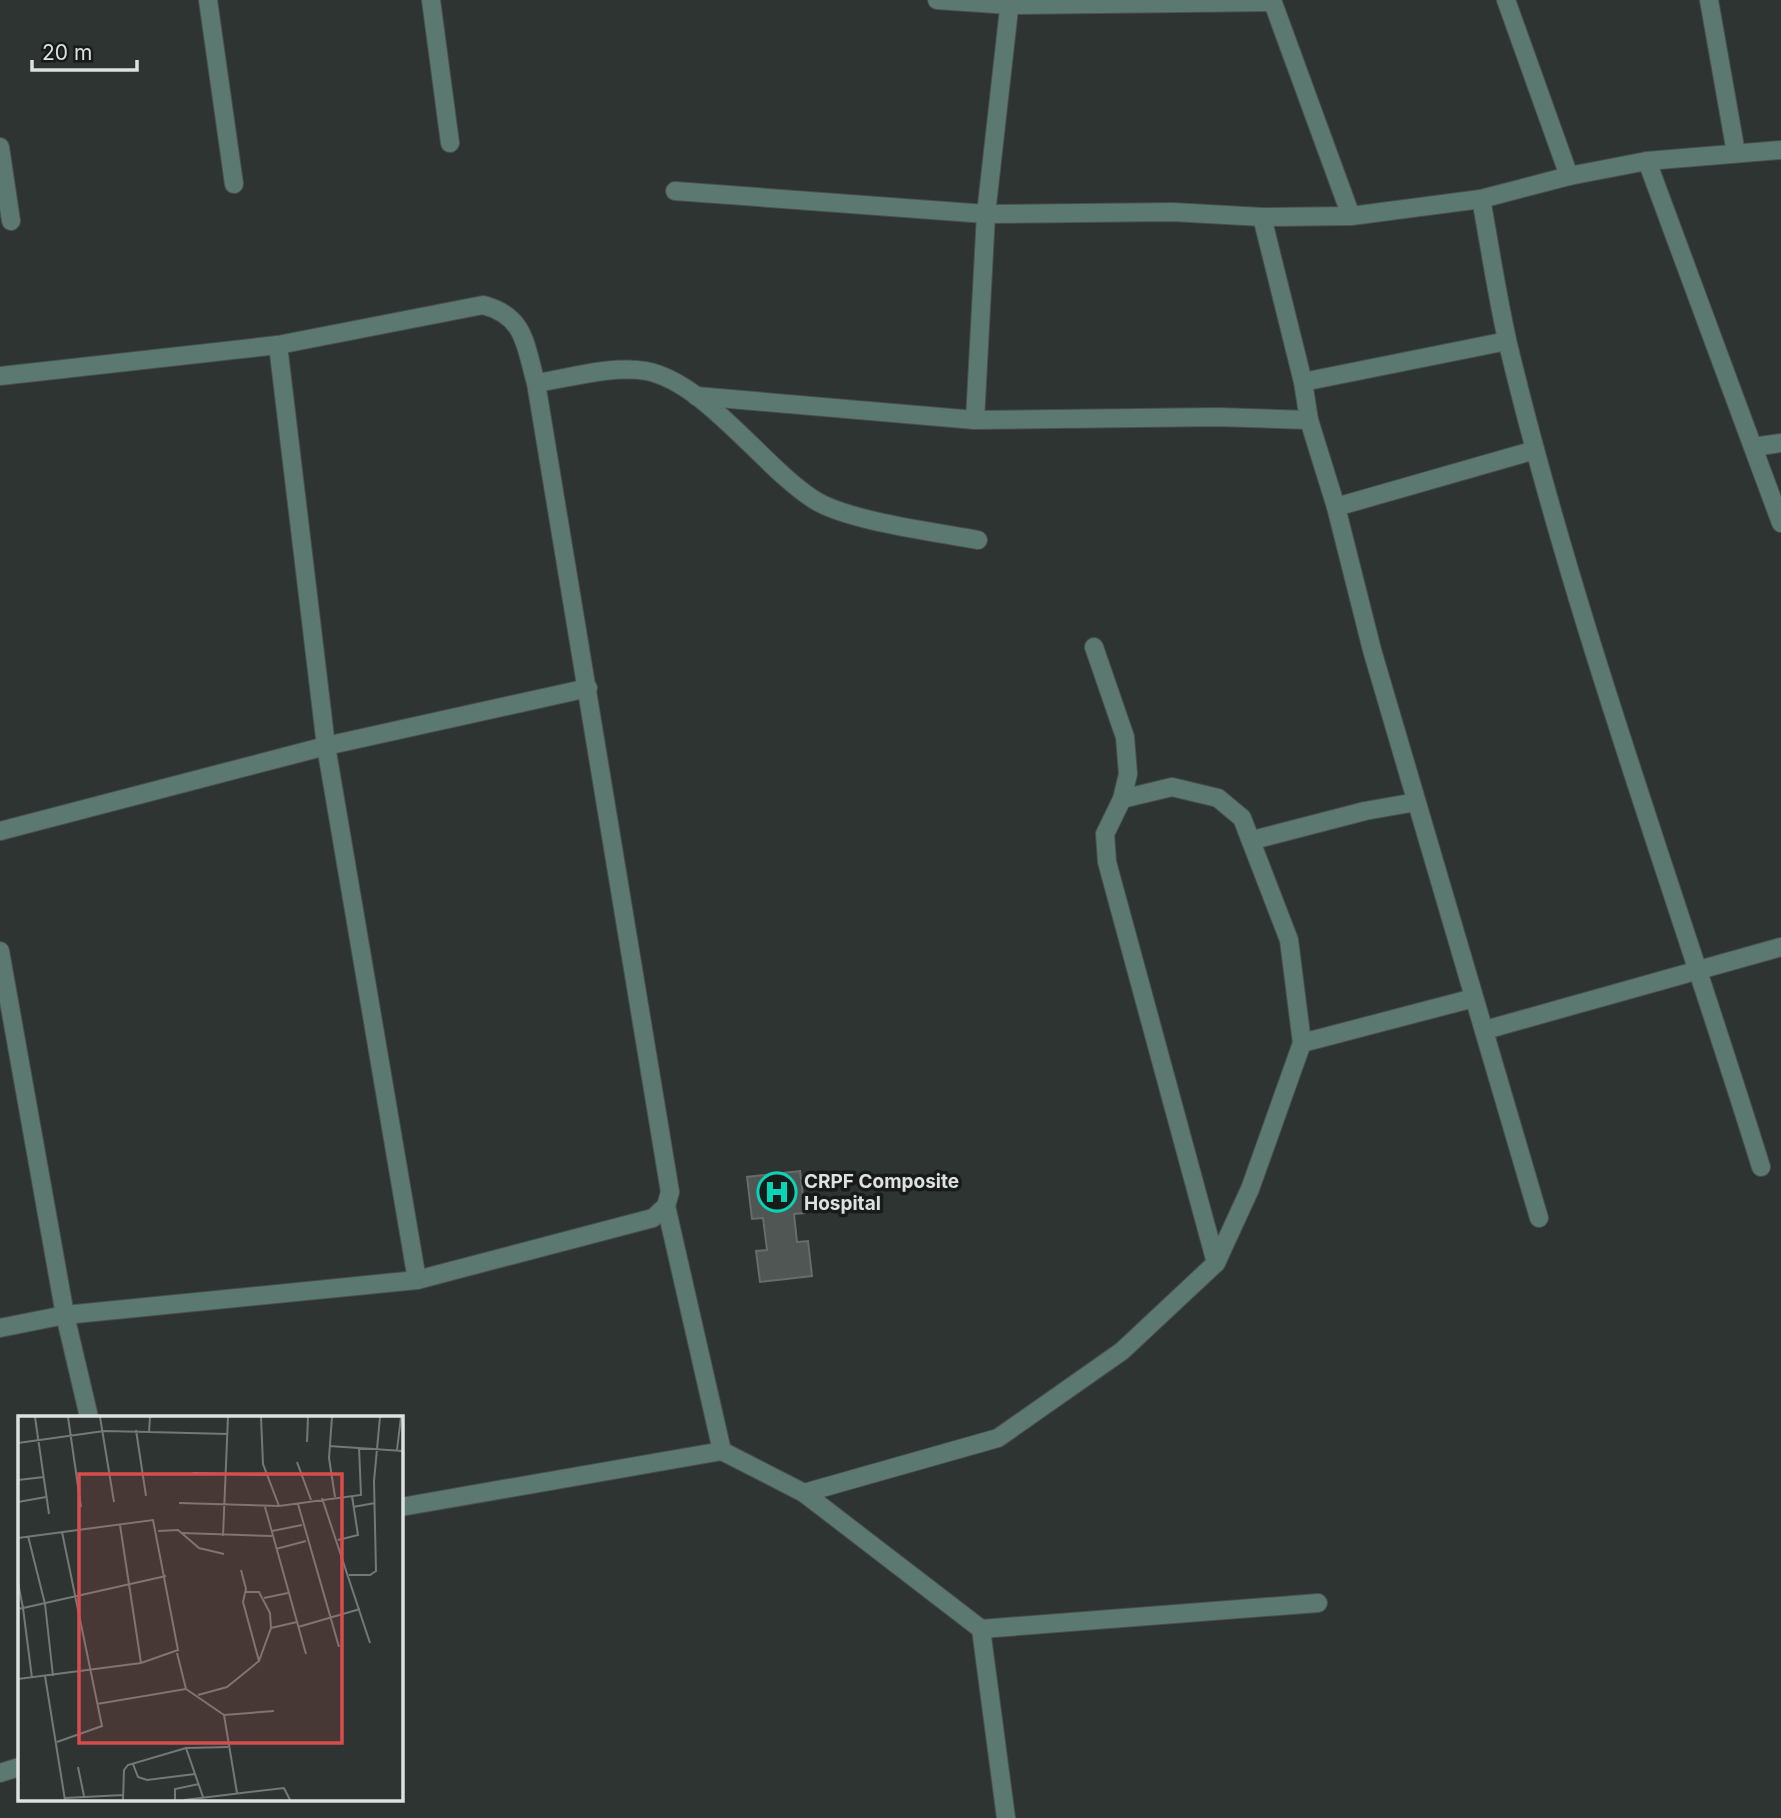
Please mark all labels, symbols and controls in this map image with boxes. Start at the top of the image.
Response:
scale bar [32,28,136,72]
text: 20 m [42,40,92,65]
place label: CRPF Composite Hospital [804,1170,959,1215]
hospital icon: CRPF Composite Hospital [756,1171,798,1213]
inset map [18,1416,402,1800]

